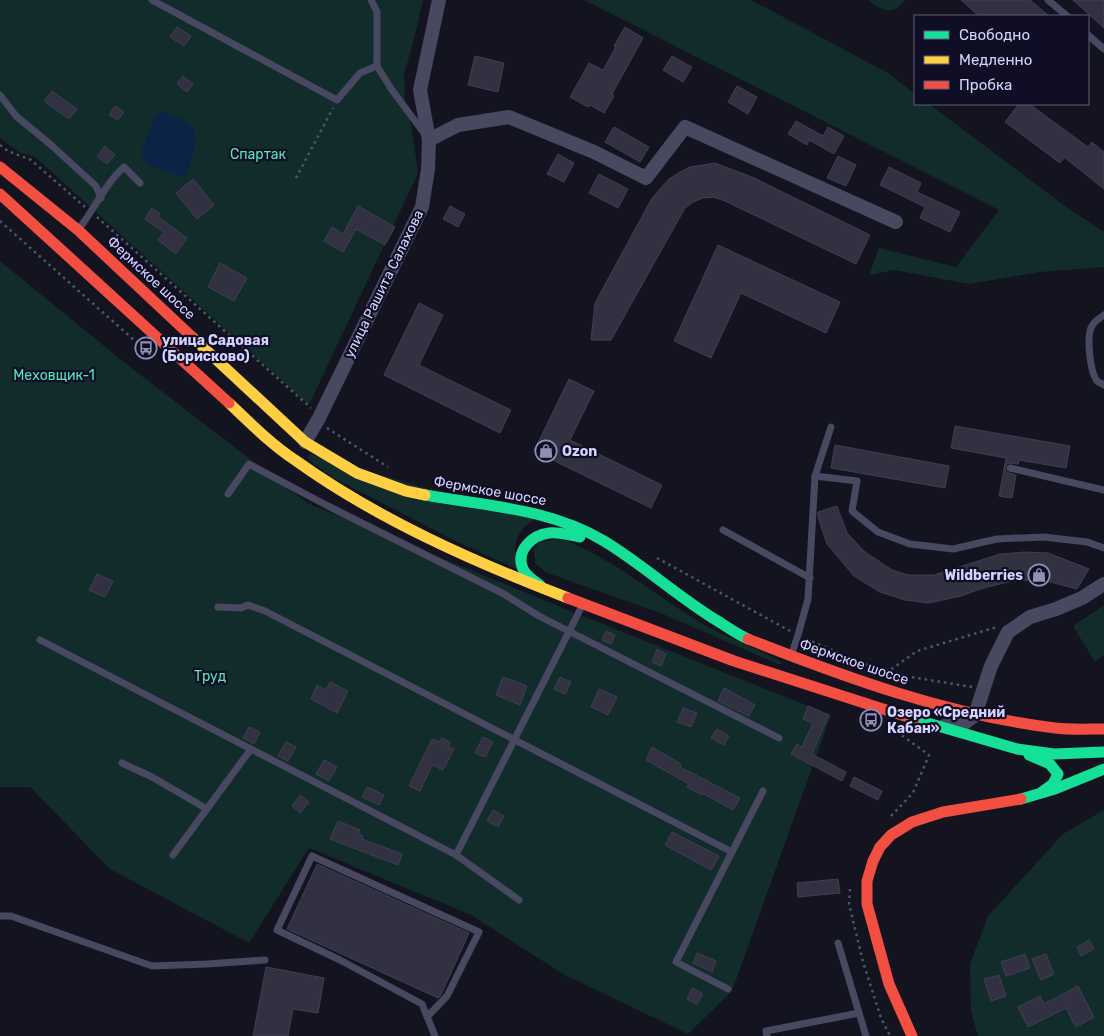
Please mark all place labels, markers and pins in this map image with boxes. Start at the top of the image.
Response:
place label: улица Садовая (Борисково) [162,332,269,365]
bus stop icon: улица Садовая (Борисково) [134,336,158,360]
shop icon: Ozon [534,439,558,463]
place label: Ozon [562,443,597,460]
shop icon: Wildberries [1027,563,1051,587]
place label: Wildberries [945,567,1023,584]
place label: Озеро «Средний Кабан» [887,704,1005,737]
bus stop icon: Озеро «Средний Кабан» [859,708,883,732]

